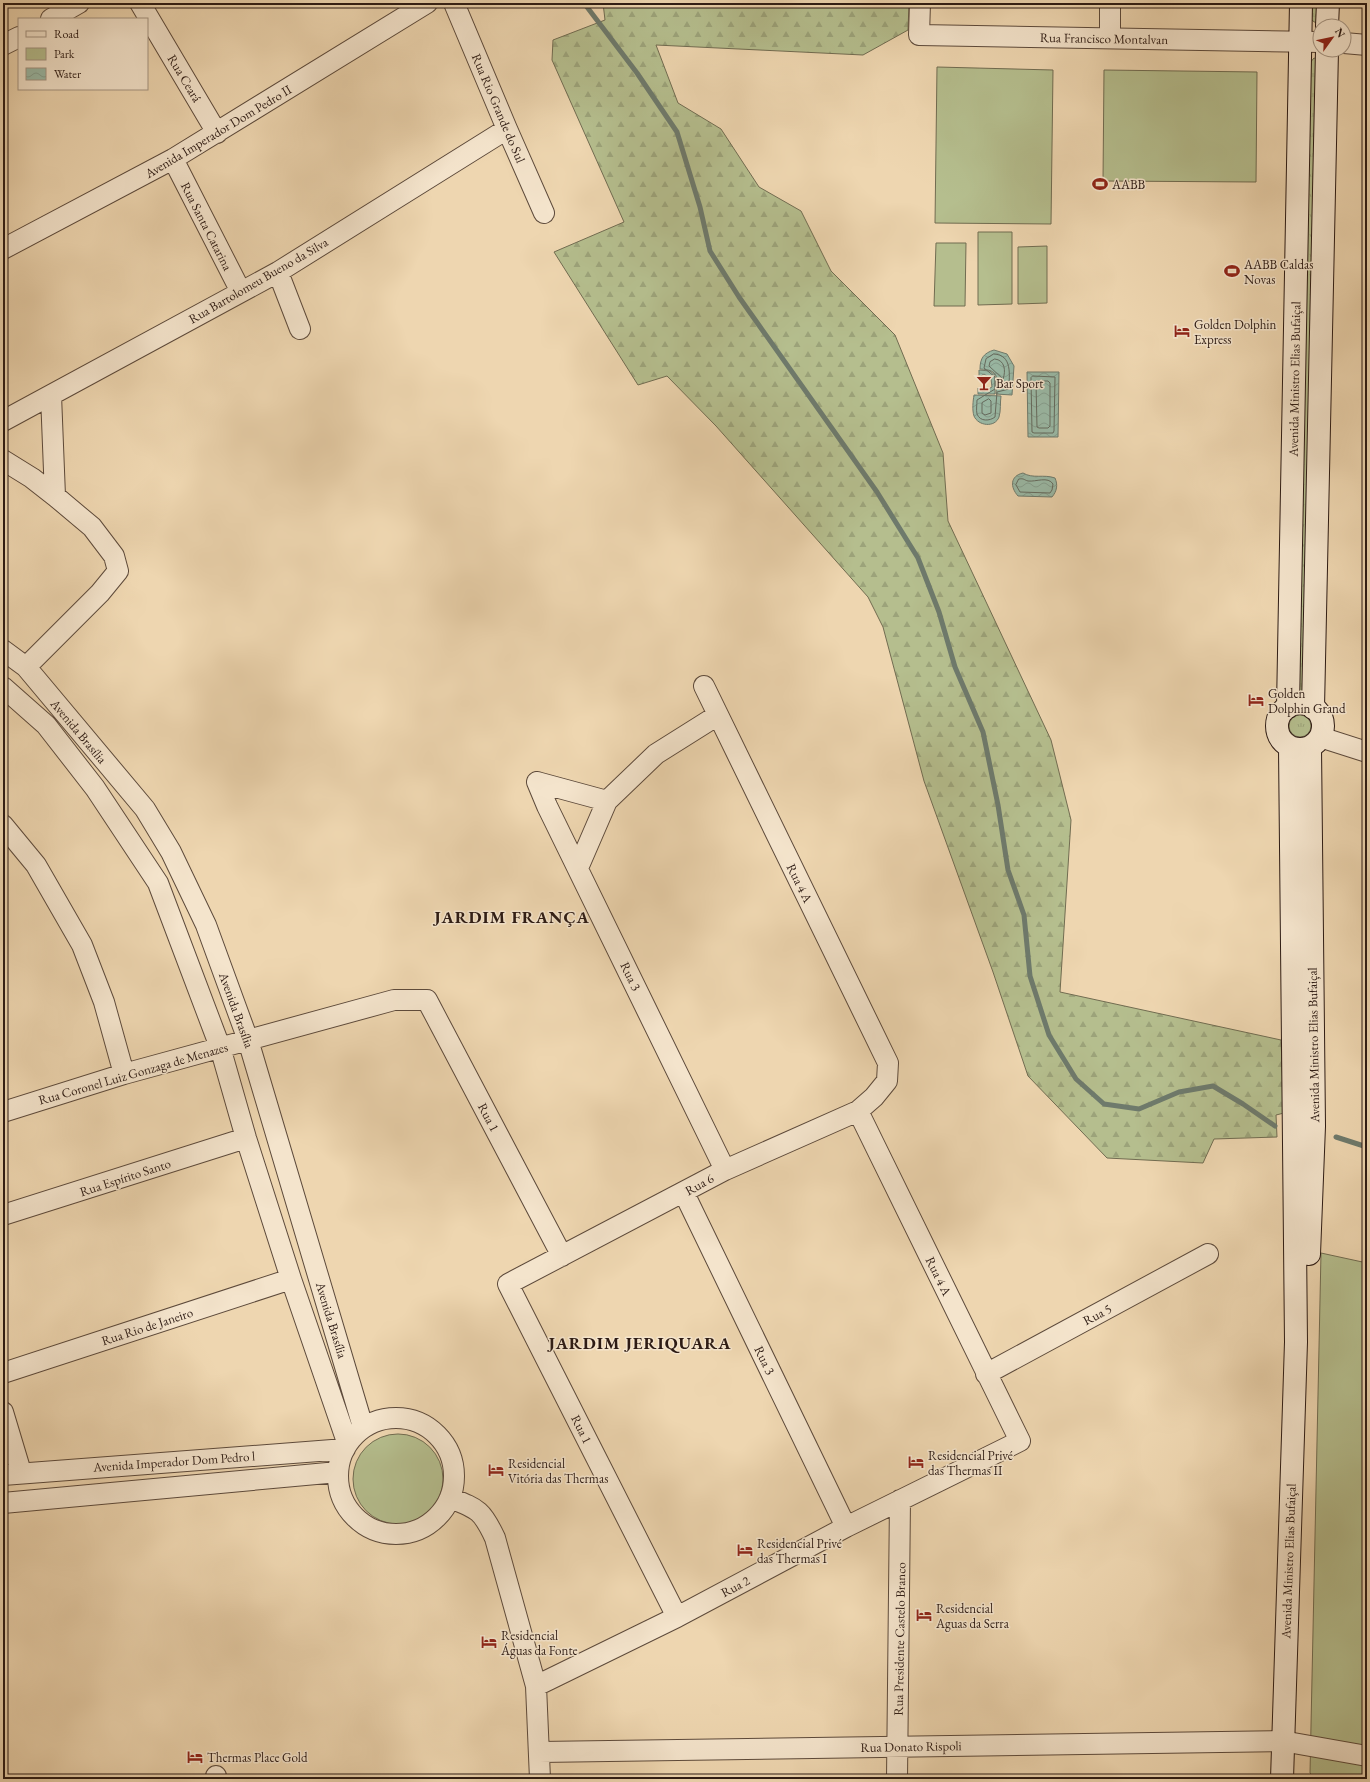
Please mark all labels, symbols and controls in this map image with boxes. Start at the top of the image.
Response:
legend [18,18,148,90]
north arrow [1312,18,1352,58]
text: N [1332,25,1349,40]
text: Road [54,26,80,42]
street label: Rua Francisco Montalvan [1040,29,1168,48]
text: Park [54,46,75,62]
street label: Rua Ceará [164,51,206,106]
street label: Rua Rio Grande do Sul [468,51,529,165]
text: Water [54,66,81,82]
street label: Avenida Imperador Dom Pedro II [141,81,295,182]
sports icon: AABB [1091,175,1109,193]
place label: AABB [1111,176,1146,193]
street label: Rua Santa Catarina [177,179,237,274]
street label: Rua Bartolomeu Bueno da Silva [185,233,332,327]
place label: AABB Caldas Novas [1243,256,1313,288]
sports icon: AABB Caldas Novas [1223,262,1241,280]
street label: Avenida Ministro Elias Bufaiçal [1285,301,1304,458]
place label: Golden Dolphin Express [1194,316,1277,348]
hotel icon: Golden Dolphin Express [1173,322,1191,340]
bar icon: Bar Sport [975,374,993,392]
place label: Bar Sport [996,375,1043,392]
place label: Golden Dolphin Grand [1268,685,1346,717]
hotel icon: Golden Dolphin Grand [1247,691,1265,709]
street label: Avenida Brasília [46,695,111,768]
street label: Rua 4 A [783,861,817,907]
district label: JARDIM FRANÇA [432,906,590,928]
street label: Rua 3 [616,959,645,993]
street label: Avenida Ministro Elias Bufaiçal [1304,967,1323,1124]
street label: Avenida Brasília [215,969,258,1051]
street label: Rua Coronel Luiz Gonzaga de Menazes [37,1038,230,1109]
street label: Rua 1 [474,1100,503,1135]
street label: Rua Espírito Santo [78,1155,173,1200]
street label: Rua 6 [682,1170,717,1199]
street label: Rua 4 A [922,1254,956,1300]
street label: Avenida Brasília [312,1279,351,1361]
street label: Rua 5 [1080,1300,1115,1329]
street label: Rua Rio de Janeiro [99,1304,195,1349]
district label: JARDIM JERIQUARA [546,1332,732,1354]
street label: Rua 3 [750,1343,779,1377]
street label: Rua 1 [567,1412,596,1447]
street label: Avenida Imperador Dom Pedro l [92,1447,256,1476]
place label: Residencial Privé das Thermas II [928,1447,1013,1479]
hotel icon: Residencial Privé das Thermas II [907,1453,925,1471]
place label: Residencial Vitória das Thermas [508,1455,608,1487]
hotel icon: Residencial Vitória das Thermas [487,1461,505,1479]
street label: Avenida Ministro Elias Bufaiçal [1277,1483,1300,1640]
place label: Residencial Privé das Thermas I [757,1535,842,1567]
hotel icon: Residencial Privé das Thermas I [736,1541,754,1559]
street label: Rua Presidente Castelo Branco [890,1562,909,1716]
street label: Rua 2 [718,1572,753,1601]
place label: Residencial Aguas da Serra [935,1600,1010,1632]
hotel icon: Residencial Aguas da Serra [915,1606,933,1624]
place label: Residencial Águas da Fonte [500,1627,578,1659]
hotel icon: Residencial Águas da Fonte [480,1633,498,1651]
street label: Rua Donato Rispoli [860,1737,962,1756]
hotel icon: Thermas Place Gold [186,1748,204,1766]
place label: Thermas Place Gold [207,1749,308,1766]

